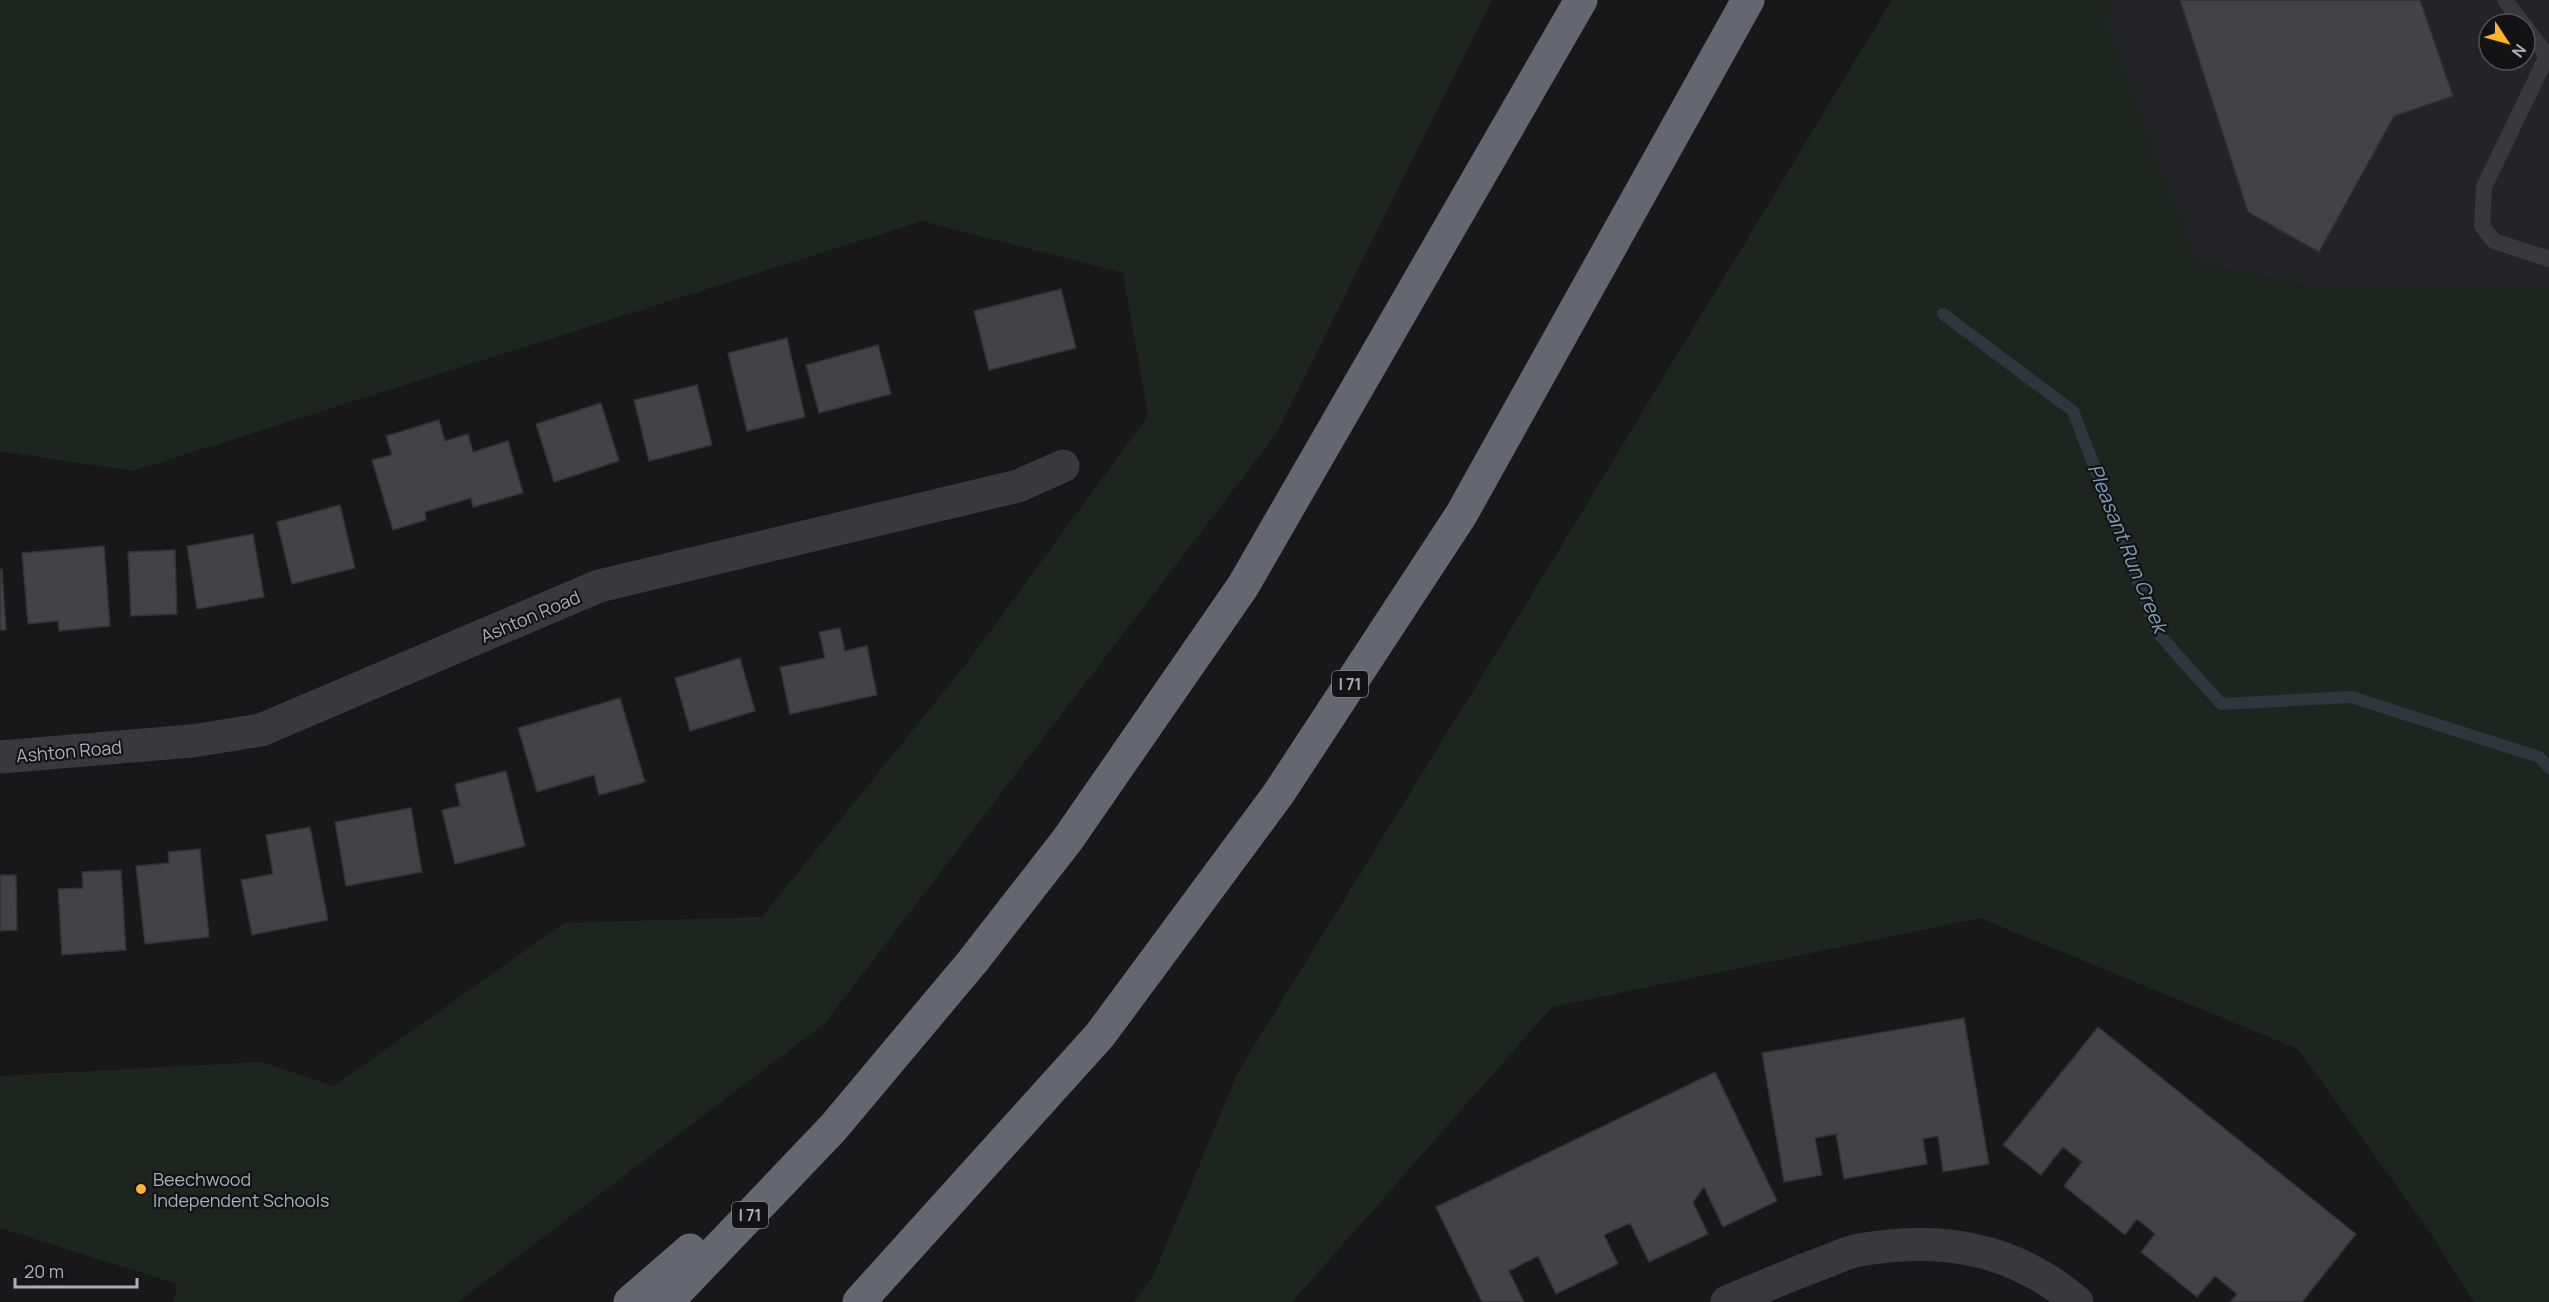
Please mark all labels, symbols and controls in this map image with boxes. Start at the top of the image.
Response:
north arrow [2477,12,2537,72]
text: N [2507,40,2531,62]
water label: Pleasant Run Creek [2082,460,2175,639]
street label: Ashton Road [477,584,583,648]
road number: I 71 [1332,671,1368,697]
street label: Ashton Road [15,734,123,768]
place label: Beechwood Independent Schools [153,1167,329,1212]
marker: Beechwood Independent Schools [134,1182,148,1196]
road number: I 71 [732,1202,768,1228]
scale bar [15,1251,136,1289]
text: 20 m [24,1259,64,1283]

